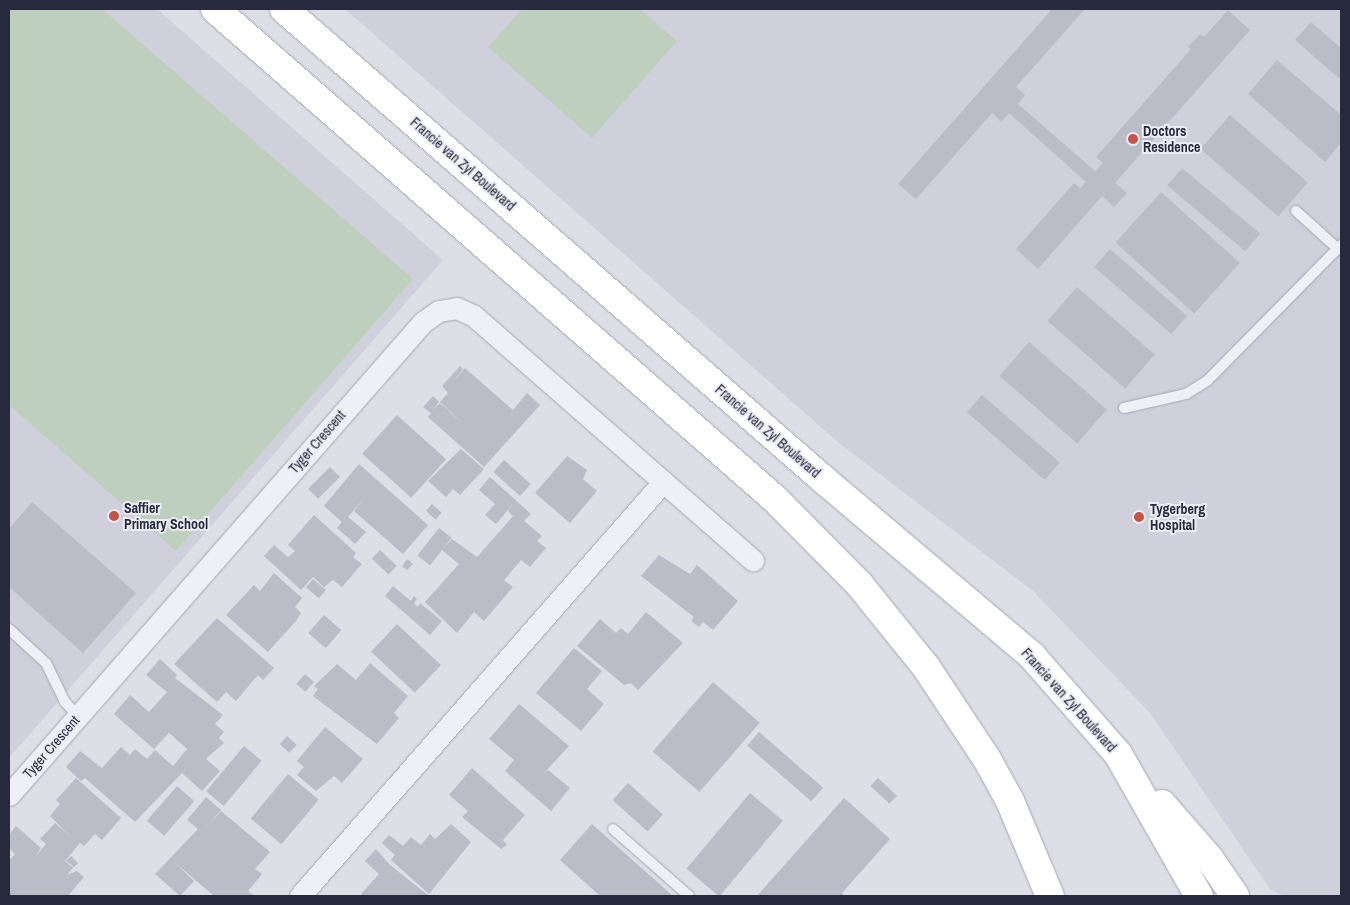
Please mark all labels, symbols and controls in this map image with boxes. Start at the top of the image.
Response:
street label: Francie van Zyl Boulevard [407,114,519,214]
place label: Doctors Residence [1143,123,1200,156]
marker: Doctors Residence [1127,133,1139,145]
street label: Francie van Zyl Boulevard [712,381,824,481]
street label: Tyger Crescent [285,407,349,477]
place label: Saffier Primary School [124,500,208,532]
place label: Tygerberg Hospital [1150,501,1205,534]
marker: Saffier Primary School [108,510,120,522]
marker: Tygerberg Hospital [1132,510,1146,524]
street label: Francie van Zyl Boulevard [1018,645,1120,755]
street label: Tyger Crescent [19,712,83,782]

